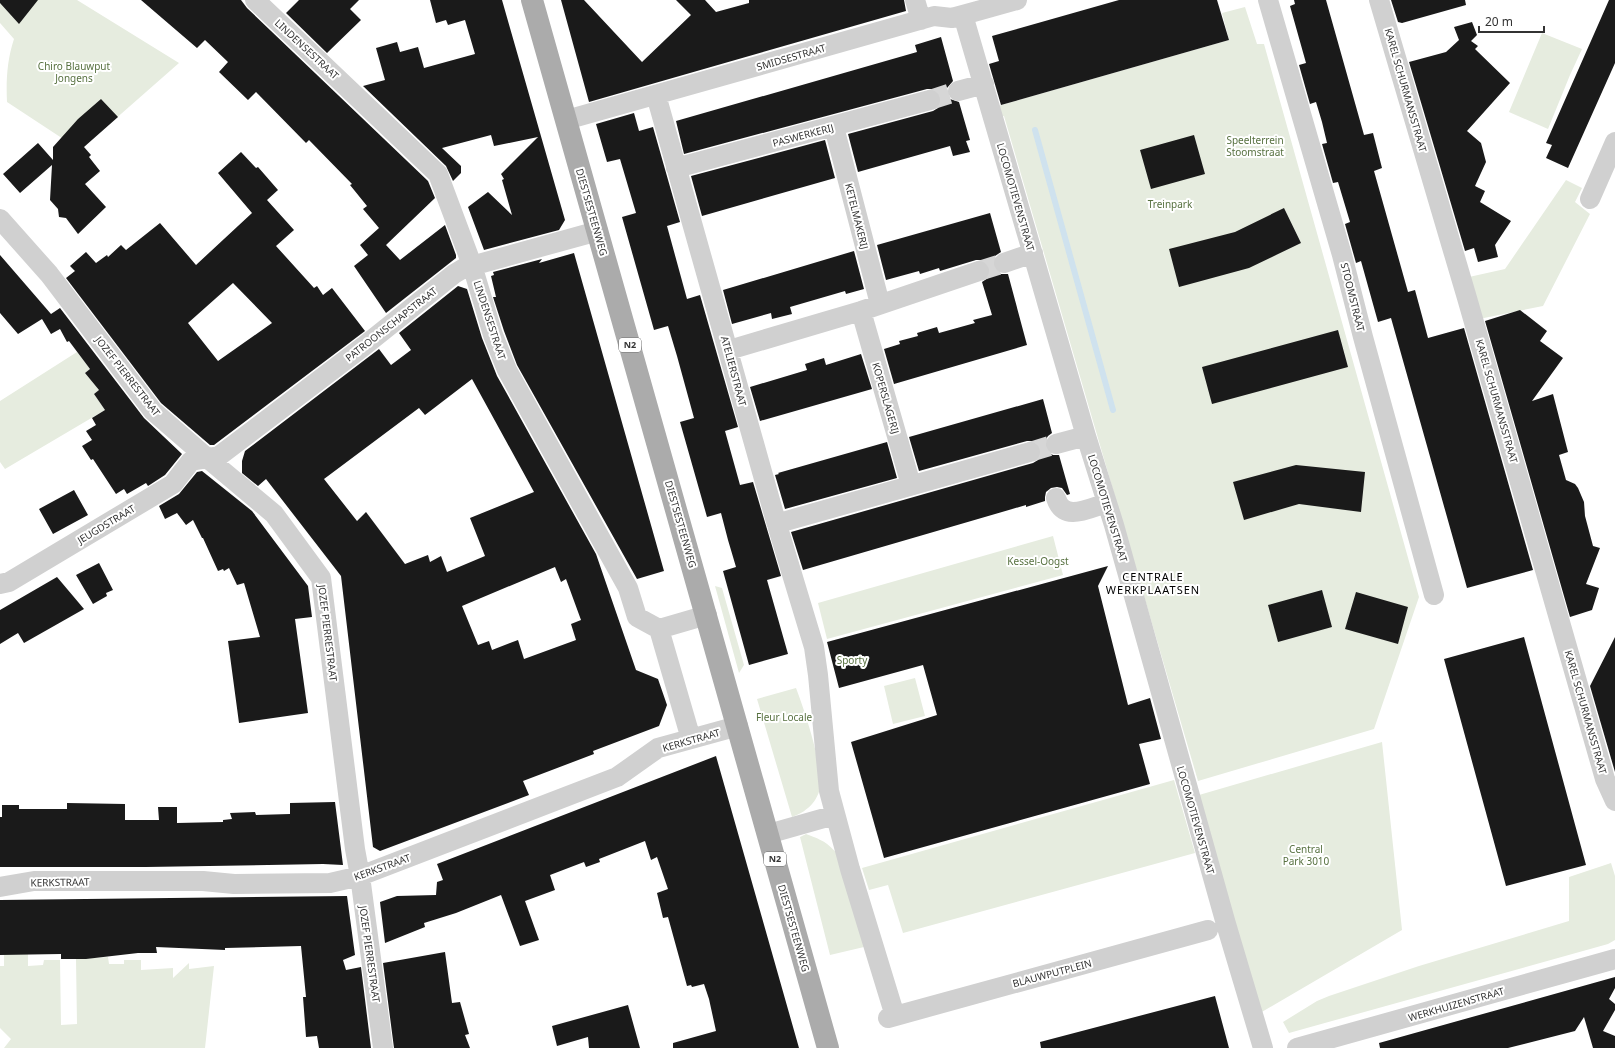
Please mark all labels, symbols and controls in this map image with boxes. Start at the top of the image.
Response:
scale bar [1479,8,1544,34]
text: 20 m [1485,13,1513,30]
street label: LINDENSESTRAAT [272,16,342,83]
street label: KAREL SCHURMANSSTRAAT [1382,26,1431,154]
street label: SMIDSESTRAAT [755,40,828,74]
park label: Chiro Blauwput Jongens [38,59,111,85]
street label: PASWERKERIJ [771,120,835,150]
park label: Speelterrein Stoomstraat [1226,133,1284,159]
street label: LOCOMOTIEVENSTRAAT [994,141,1038,253]
street label: DIESTSESTEENWEG [573,167,611,257]
street label: KETELMAKERIJ [842,181,872,251]
park label: Treinpark [1148,197,1193,211]
street label: STOOMSTRAAT [1338,261,1368,333]
street label: LINDENSESTRAAT [471,279,510,362]
street label: PATROONSCHAPSTRAAT [342,283,440,364]
street label: JOZEF PIERRESTRAAT [92,333,164,419]
street label: ATELIERSTRAAT [718,334,750,408]
street label: KAREL SCHURMANSSTRAAT [1473,337,1522,465]
road number: N2 [619,338,641,352]
street label: KOPERSLAGERIJ [869,361,903,435]
street label: LOCOMOTIEVENSTRAAT [1085,452,1131,564]
street label: DIESTSESTEENWEG [662,479,700,569]
street label: JEUGDSTRAAT [74,501,138,547]
park label: Kessel-Oogst [1007,554,1069,568]
district label: CENTRALE WERKPLAATSEN [1106,569,1200,597]
street label: JOZEF PIERRESTRAAT [315,583,341,683]
street label: KAREL SCHURMANSSTRAAT [1562,648,1611,776]
park label: Sporty [837,653,868,667]
park label: Fleur Locale [756,710,812,724]
street label: KERKSTRAAT [661,725,722,755]
street label: LOCOMOTIEVENSTRAAT [1174,764,1218,876]
park label: Central Park 3010 [1283,842,1330,868]
street label: KERKSTRAAT [352,850,413,884]
road number: N2 [764,852,786,866]
street label: KERKSTRAAT [30,874,90,890]
street label: DIESTSESTEENWEG [775,883,813,973]
street label: JOZEF PIERRESTRAAT [356,904,384,1004]
street label: BLAUWPUTPLEIN [1011,956,1093,990]
street label: WERKHUIZENSTRAAT [1406,983,1506,1024]

